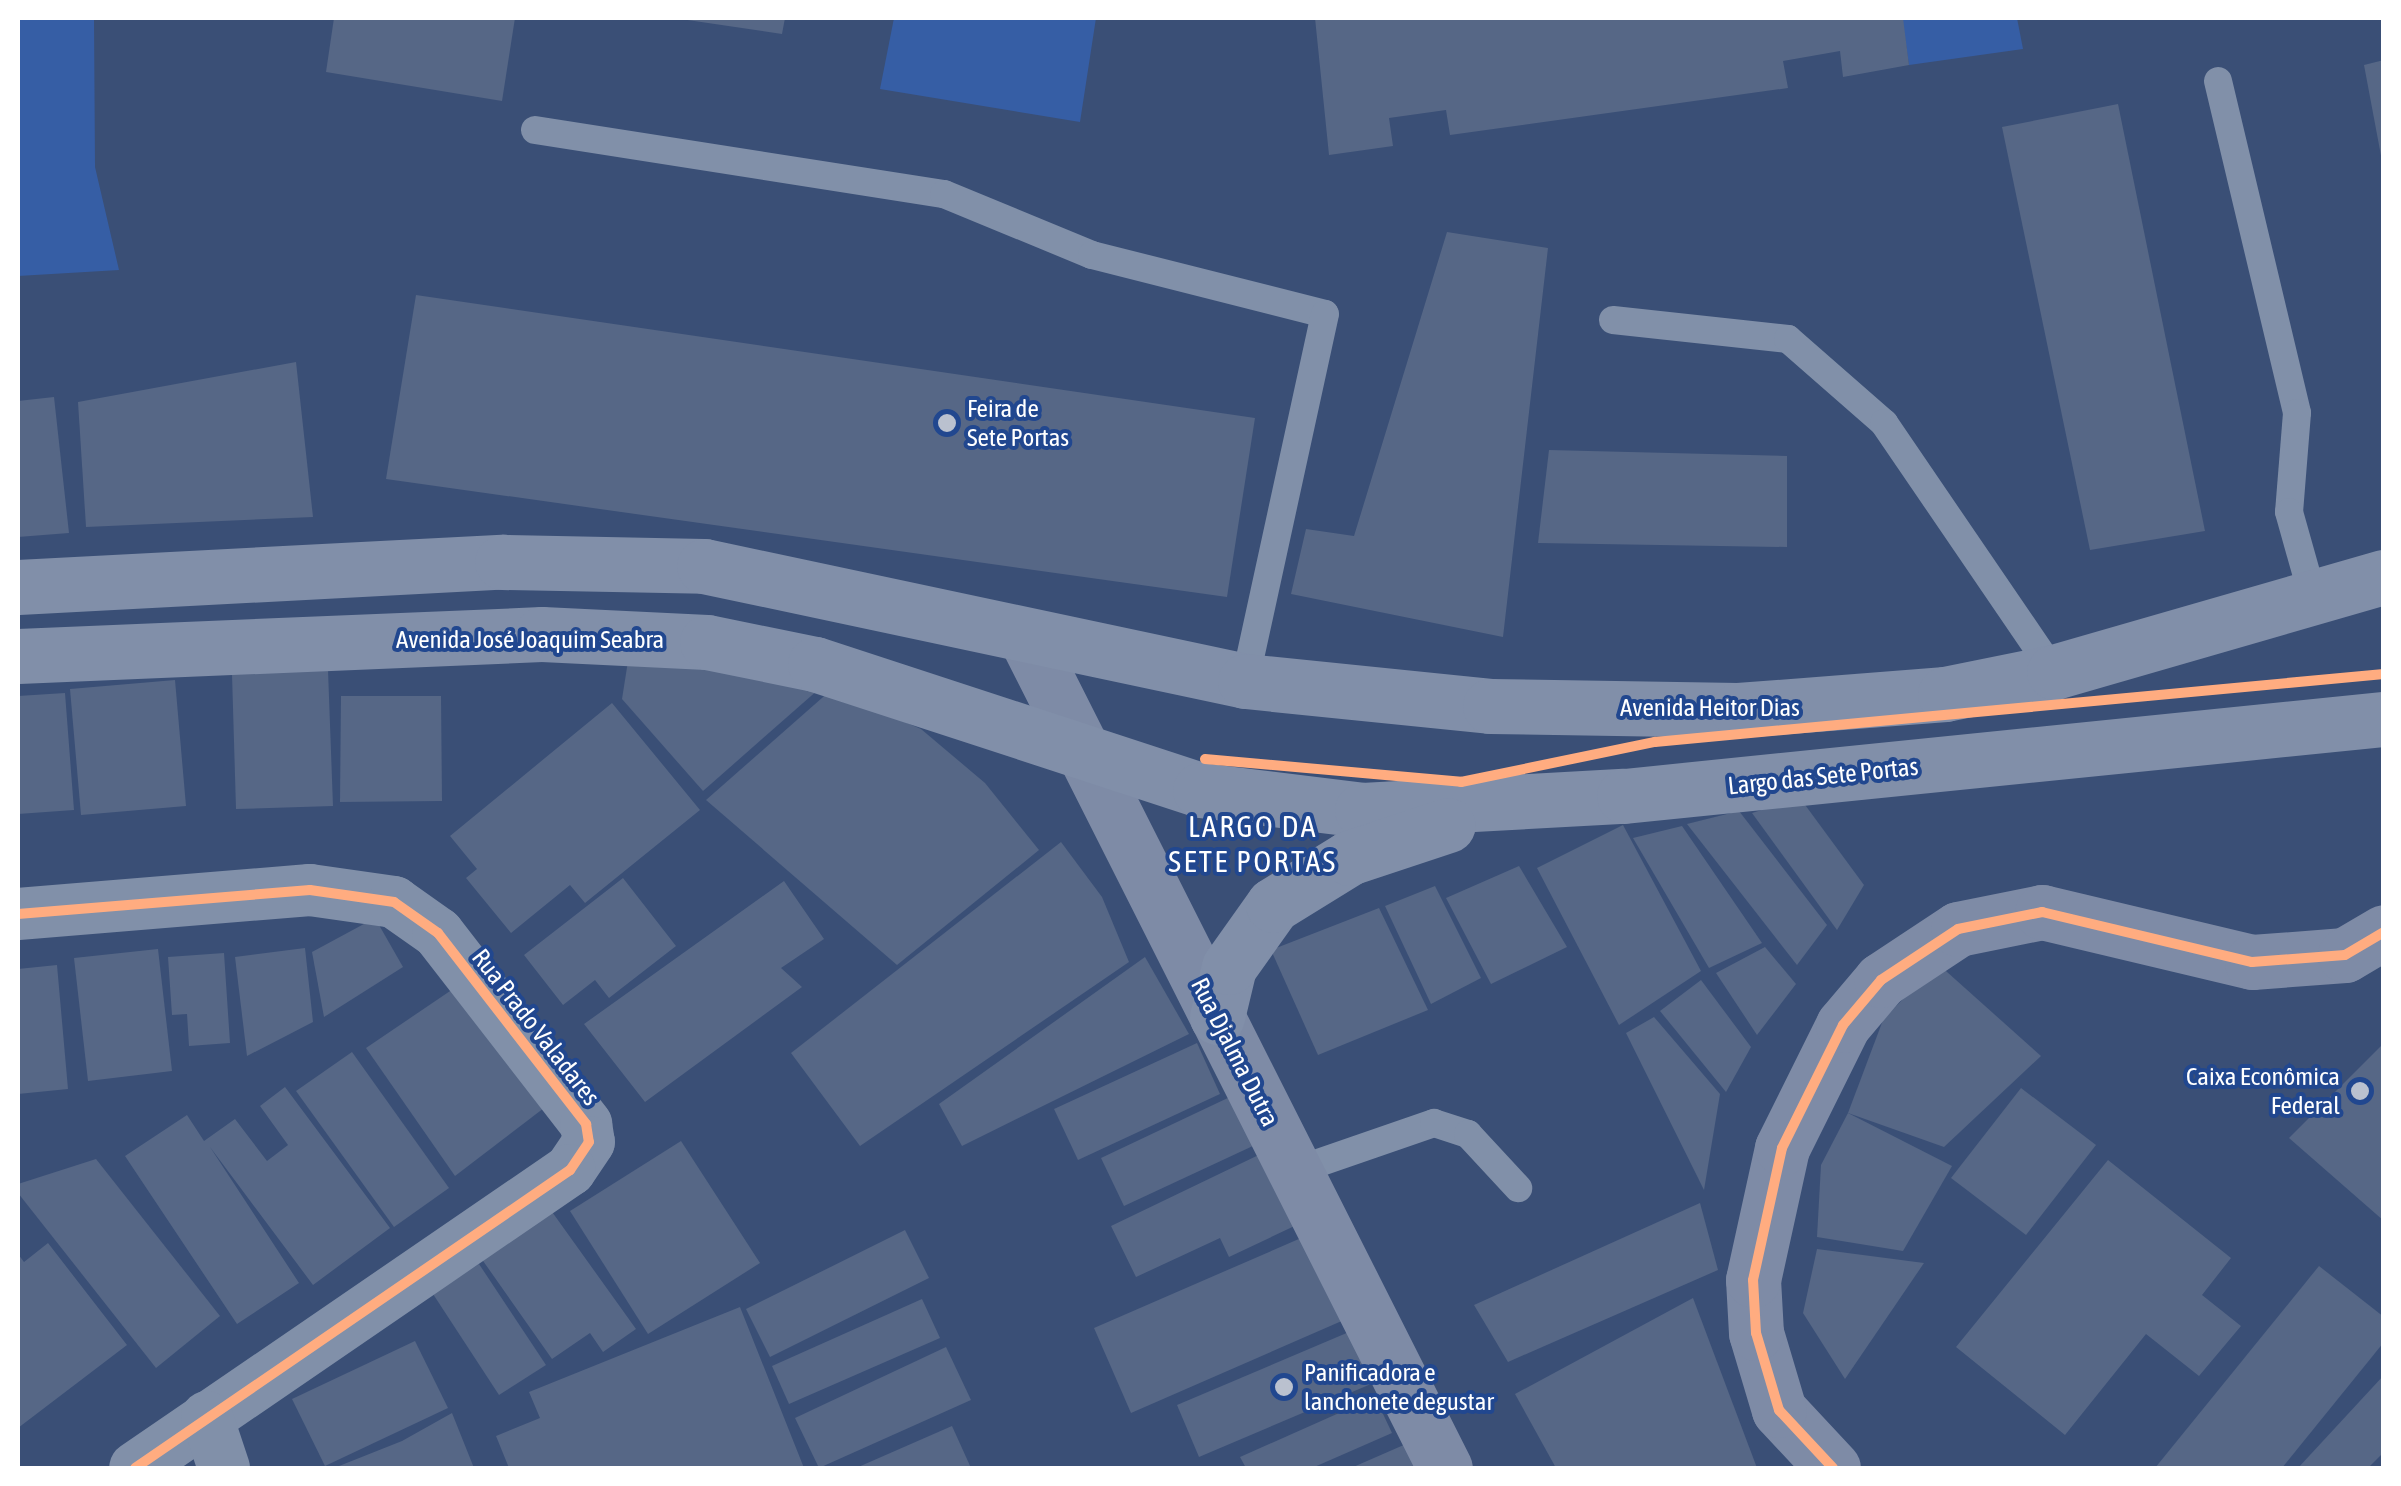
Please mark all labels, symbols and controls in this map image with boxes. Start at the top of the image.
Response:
place label: Feira de Sete Portas [967,394,1069,453]
marker: Feira de Sete Portas [936,412,958,434]
street label: Avenida José Joaquim Seabra [396,624,664,654]
street label: Avenida Heitor Dias [1620,692,1800,722]
street label: Largo das Sete Portas [1726,751,1920,801]
district label: LARGO DA SETE PORTAS [1168,808,1338,878]
street label: Rua Prado Valadares [466,943,606,1111]
street label: Rua Djalma Dutra [1185,973,1285,1131]
place label: Caixa Econômica Federal [2186,1062,2340,1121]
marker: Caixa Econômica Federal [2349,1080,2371,1102]
place label: Panificadora e lanchonete degustar [1304,1358,1494,1417]
marker: Panificadora e lanchonete degustar [1273,1376,1295,1398]

